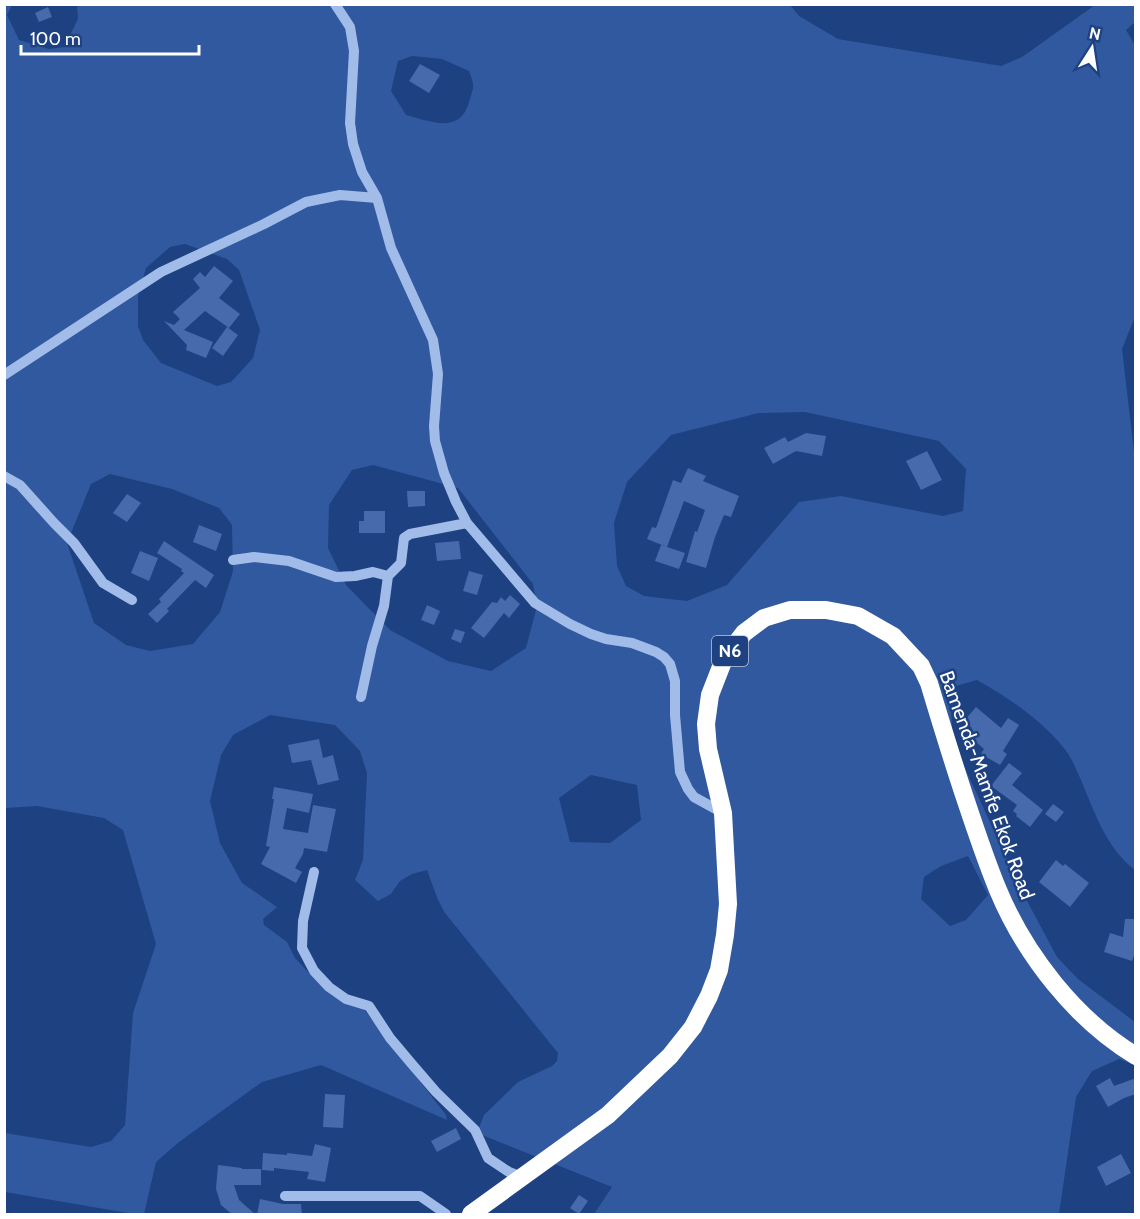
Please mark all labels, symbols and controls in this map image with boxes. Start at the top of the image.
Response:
scale bar [21,18,200,56]
north arrow [1062,18,1122,78]
text: N [1088,23,1103,44]
text: 100 m [30,28,81,50]
road number: N6 [712,636,748,666]
street label: Bamenda-Mamfe Ekok Road [934,667,1040,903]

